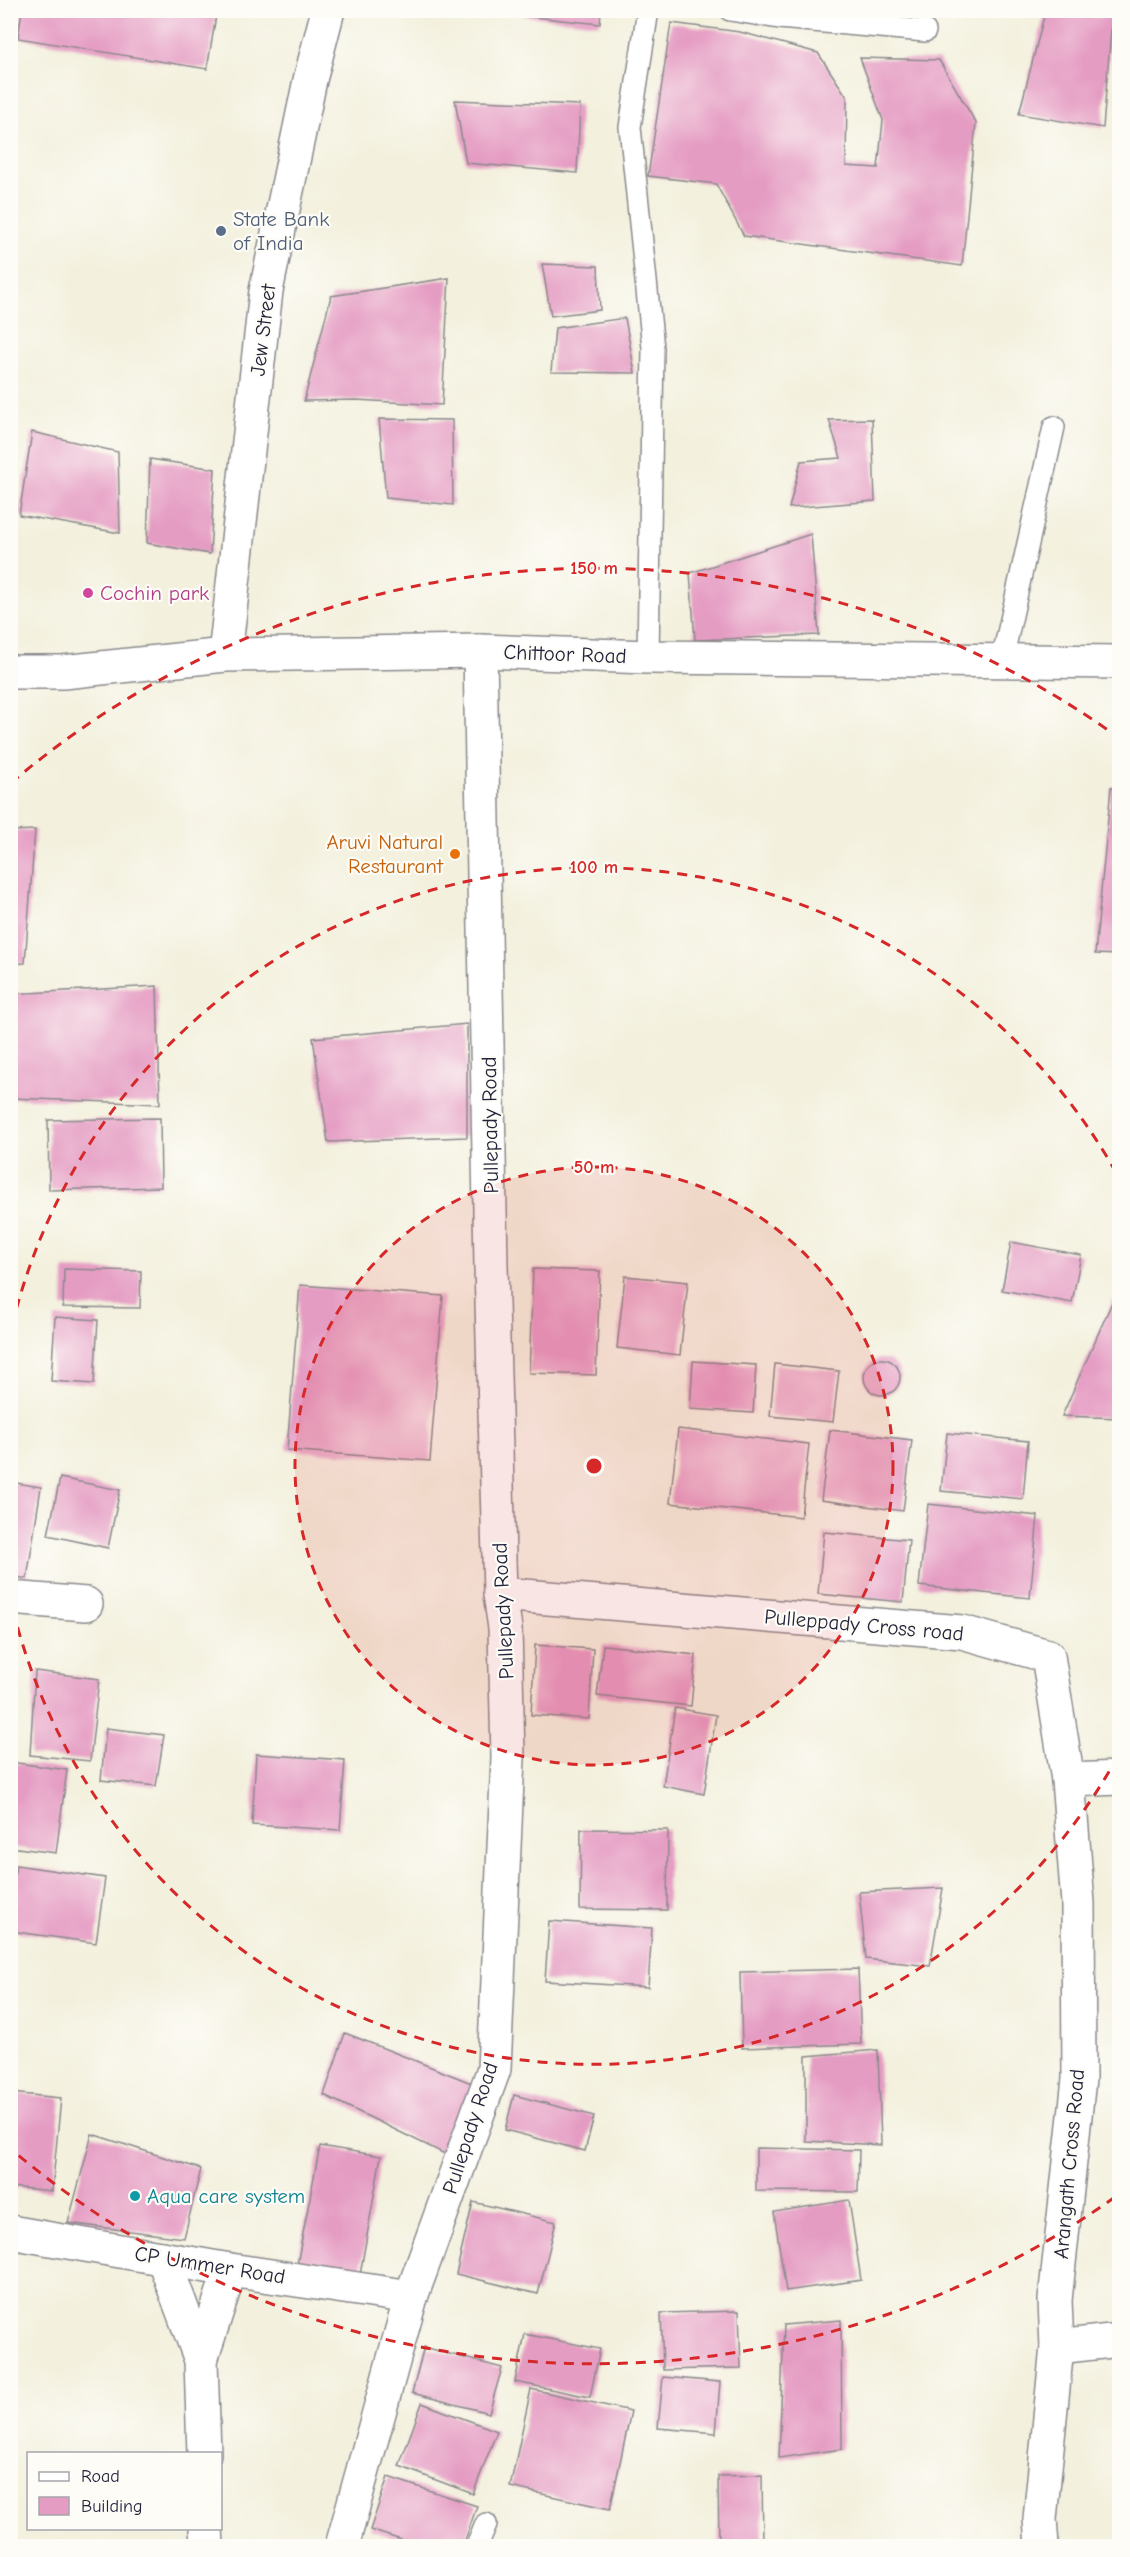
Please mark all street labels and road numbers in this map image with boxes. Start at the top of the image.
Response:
street label: Jew Street [245,282,281,377]
street label: Chittoor Road [503,640,627,668]
street label: Pullepady Road [477,1056,503,1194]
street label: Pullepady Road [487,1542,519,1680]
street label: Pulleppady Cross road [763,1604,965,1646]
street label: Pullepady Road [437,2059,503,2197]
street label: Arangath Cross Road [1049,2068,1089,2260]
street label: CP Ummer Road [133,2241,287,2289]

